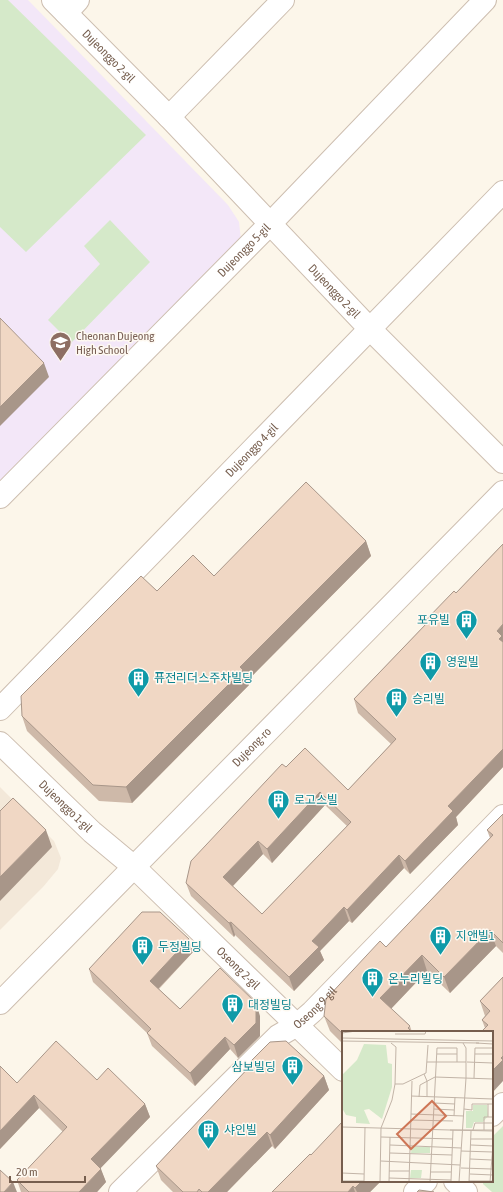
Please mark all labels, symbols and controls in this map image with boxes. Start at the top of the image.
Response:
street label: Dujeonggo 2-gil [79,27,138,86]
street label: Dujeonggo 5-gil [215,220,274,280]
street label: Dujeonggo 2-gil [305,261,364,322]
place label: Cheonan Dujeong High School [76,329,155,357]
school or university icon: Cheonan Dujeong High School [47,330,73,363]
street label: Dujeonggo 4-gil [223,420,281,480]
building icon: 포유빌 [453,607,479,640]
place label: 포유빌 [417,613,450,627]
building icon: 영원빌 [418,649,444,682]
place label: 영원빌 [446,655,479,669]
building icon: 퓨전리더스주차빌딩 [125,665,151,698]
place label: 퓨전리더스주차빌딩 [154,671,253,685]
building icon: 승리빌 [384,686,410,719]
place label: 승리빌 [412,692,445,706]
street label: Dujeong-ro [229,724,274,770]
street label: Dujeonggo 1-gil [36,777,95,836]
building icon: 로고스빌 [266,787,292,820]
place label: 로고스빌 [294,793,338,807]
building icon: 지앤빌1 [428,923,454,956]
place label: 지앤빌1 [456,929,495,943]
building icon: 두정빌딩 [130,934,156,967]
place label: 두정빌딩 [158,940,202,954]
street label: Oseong 2-gil [214,944,263,993]
building icon: 온누리빌딩 [360,966,386,999]
place label: 온누리빌딩 [388,972,443,986]
street label: Oseong 9-gil [291,983,340,1032]
building icon: 대정빌딩 [219,992,245,1025]
place label: 대정빌딩 [248,998,292,1012]
inset map [342,1031,493,1182]
building icon: 삼보빌딩 [279,1054,305,1087]
place label: 삼보빌딩 [232,1060,276,1074]
building icon: 샤인빌 [196,1117,222,1150]
place label: 샤인빌 [224,1123,257,1137]
scale bar [10,1158,85,1184]
text: 20 m [16,1165,38,1179]

